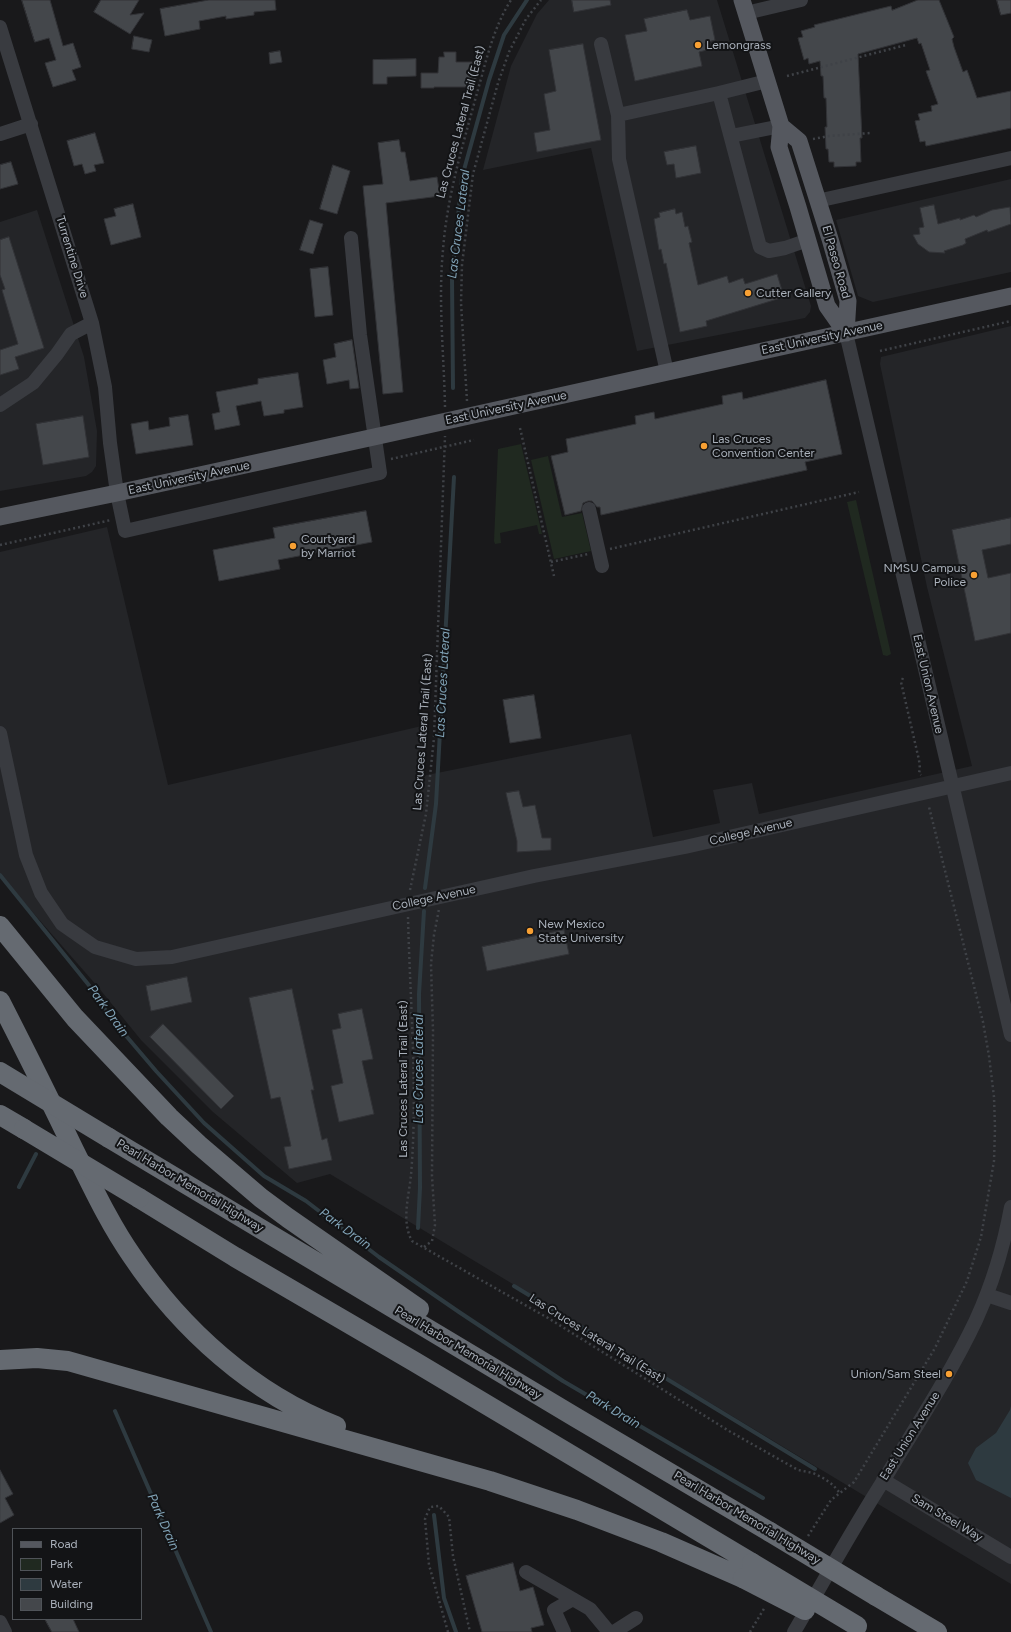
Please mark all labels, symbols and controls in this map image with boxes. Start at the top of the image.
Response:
place label: Lemongrass [706,38,771,52]
marker: Lemongrass [693,40,703,50]
street label: Las Cruces Lateral Trail (East) [434,44,488,200]
water label: Las Cruces Lateral [445,169,473,279]
street label: Turrentine Drive [53,214,91,300]
street label: El Paseo Road [819,224,853,300]
place label: Cutter Gallery [756,286,831,300]
marker: Cutter Gallery [743,288,753,298]
street label: East University Avenue [760,318,884,358]
street label: East University Avenue [444,388,568,428]
place label: Las Cruces Convention Center [712,432,815,460]
marker: Las Cruces Convention Center [699,441,709,451]
street label: East University Avenue [127,458,251,498]
place label: Courtyard by Marriot [301,532,356,560]
marker: Courtyard by Marriot [288,541,298,551]
place label: NMSU Campus Police [883,561,966,589]
marker: NMSU Campus Police [969,570,979,580]
water label: Las Cruces Lateral [432,628,454,738]
street label: East Union Avenue [910,633,946,735]
street label: Las Cruces Lateral Trail (East) [410,653,436,811]
street label: College Avenue [708,815,794,849]
street label: College Avenue [391,882,477,914]
place label: New Mexico State University [538,917,624,945]
marker: New Mexico State University [525,926,535,936]
water label: Park Drain [84,982,132,1040]
street label: Las Cruces Lateral Trail (East) [396,1000,410,1158]
water label: Las Cruces Lateral [411,1014,427,1124]
street label: Pearl Harbor Memorial Highway [114,1136,266,1236]
water label: Park Drain [316,1205,374,1253]
street label: Las Cruces Lateral Trail (East) [526,1291,668,1387]
street label: Pearl Harbor Memorial Highway [392,1303,544,1403]
place label: Union/Sam Steel [850,1367,941,1381]
marker: Union/Sam Steel [944,1369,954,1379]
water label: Park Drain [583,1388,643,1432]
street label: East Union Avenue [877,1389,943,1483]
street label: Pearl Harbor Memorial Highway [671,1468,823,1568]
water label: Park Drain [144,1491,182,1553]
street label: Sam Steel Way [909,1491,985,1545]
legend [12,1528,142,1620]
text: Road [50,1537,78,1551]
text: Park [50,1557,73,1571]
text: Water [50,1577,82,1591]
text: Building [50,1597,93,1611]

